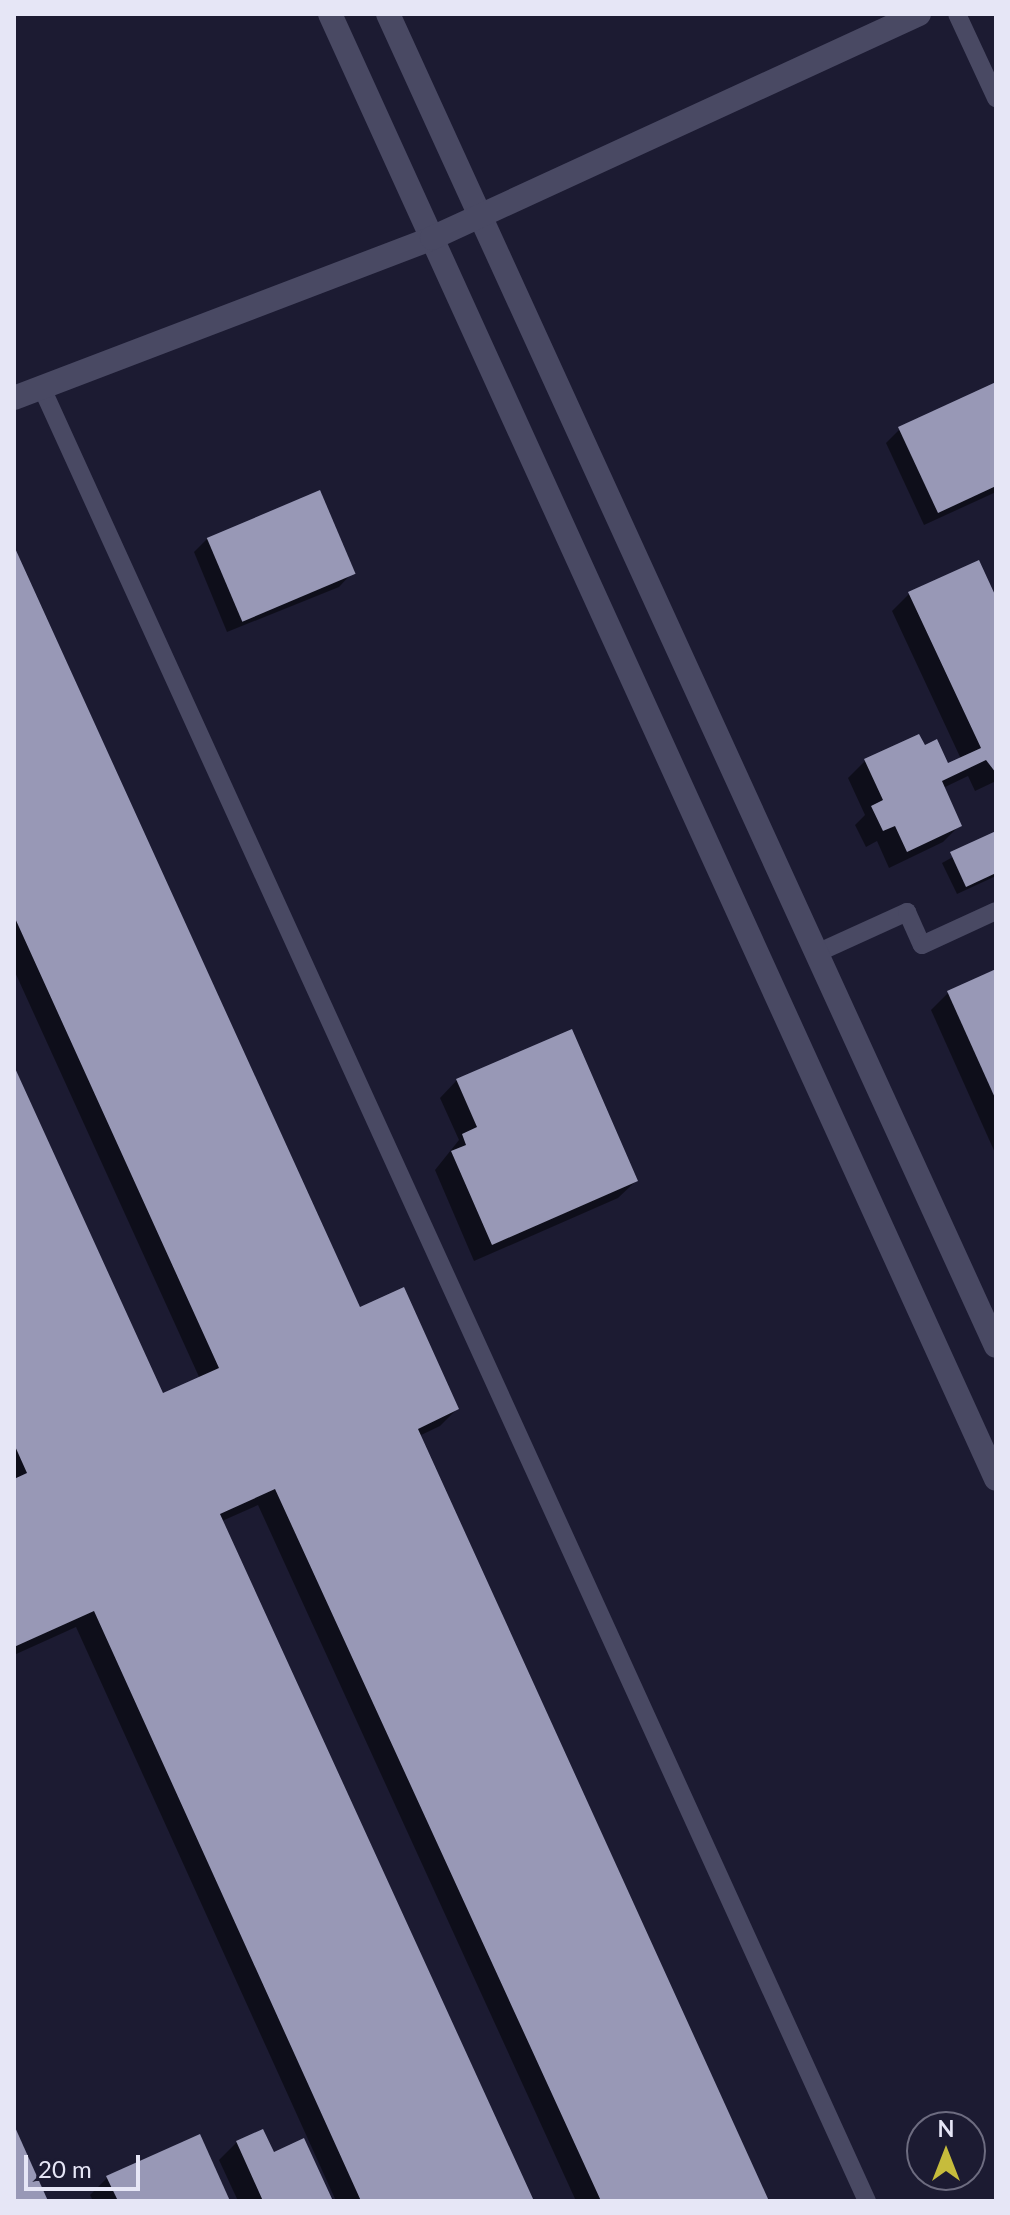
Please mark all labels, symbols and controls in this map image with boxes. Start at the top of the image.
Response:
north arrow [906,2111,986,2191]
text: N [938,2115,954,2142]
scale bar [28,2139,144,2189]
text: 20 m [38,2154,92,2183]

